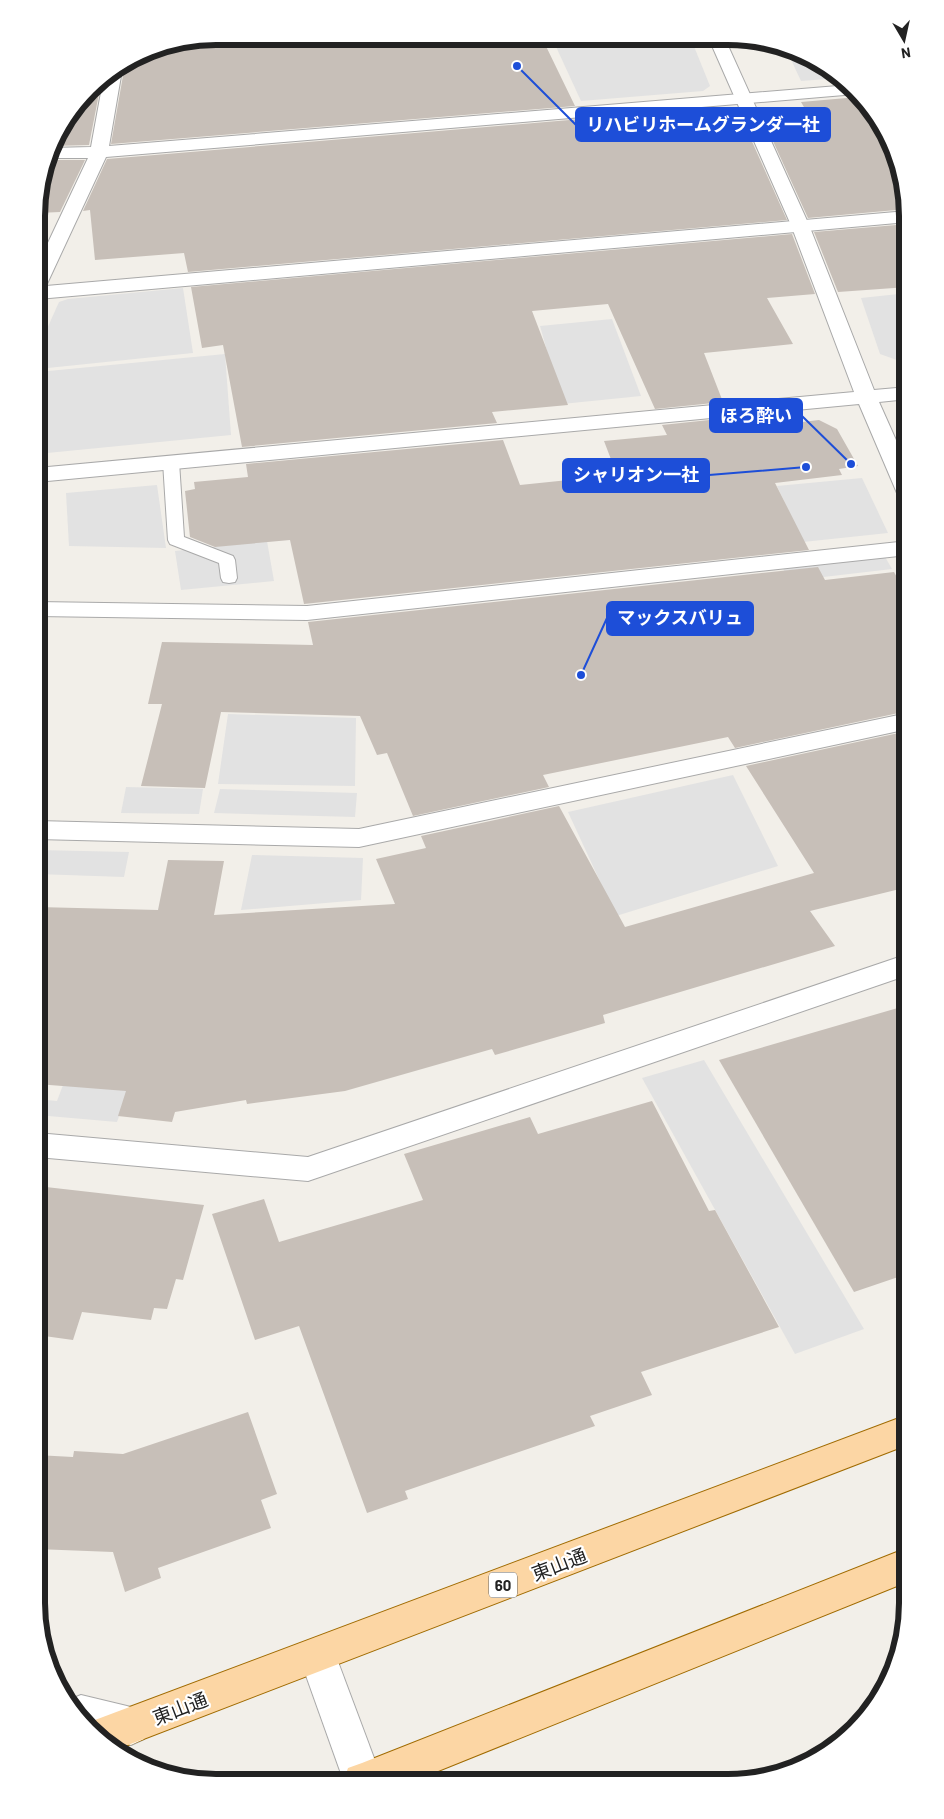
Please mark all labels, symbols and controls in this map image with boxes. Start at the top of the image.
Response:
north arrow [879,15,929,65]
text: N [900,44,912,62]
callout: リハビリホームグランダ一社 [576,108,830,141]
text: リハビリホームグランダ一社 [586,113,820,135]
callout: ほろ酔い [710,399,802,432]
text: ほろ酔い [720,404,792,426]
callout: シャリオン一社 [563,459,709,492]
text: シャリオン一社 [573,463,699,485]
callout: マックスバリュ [607,602,753,635]
text: マックスバリュ [617,606,743,628]
street label: 東山通 [528,1543,590,1585]
road number: 60 [489,1572,517,1598]
street label: 東山通 [149,1687,211,1729]

